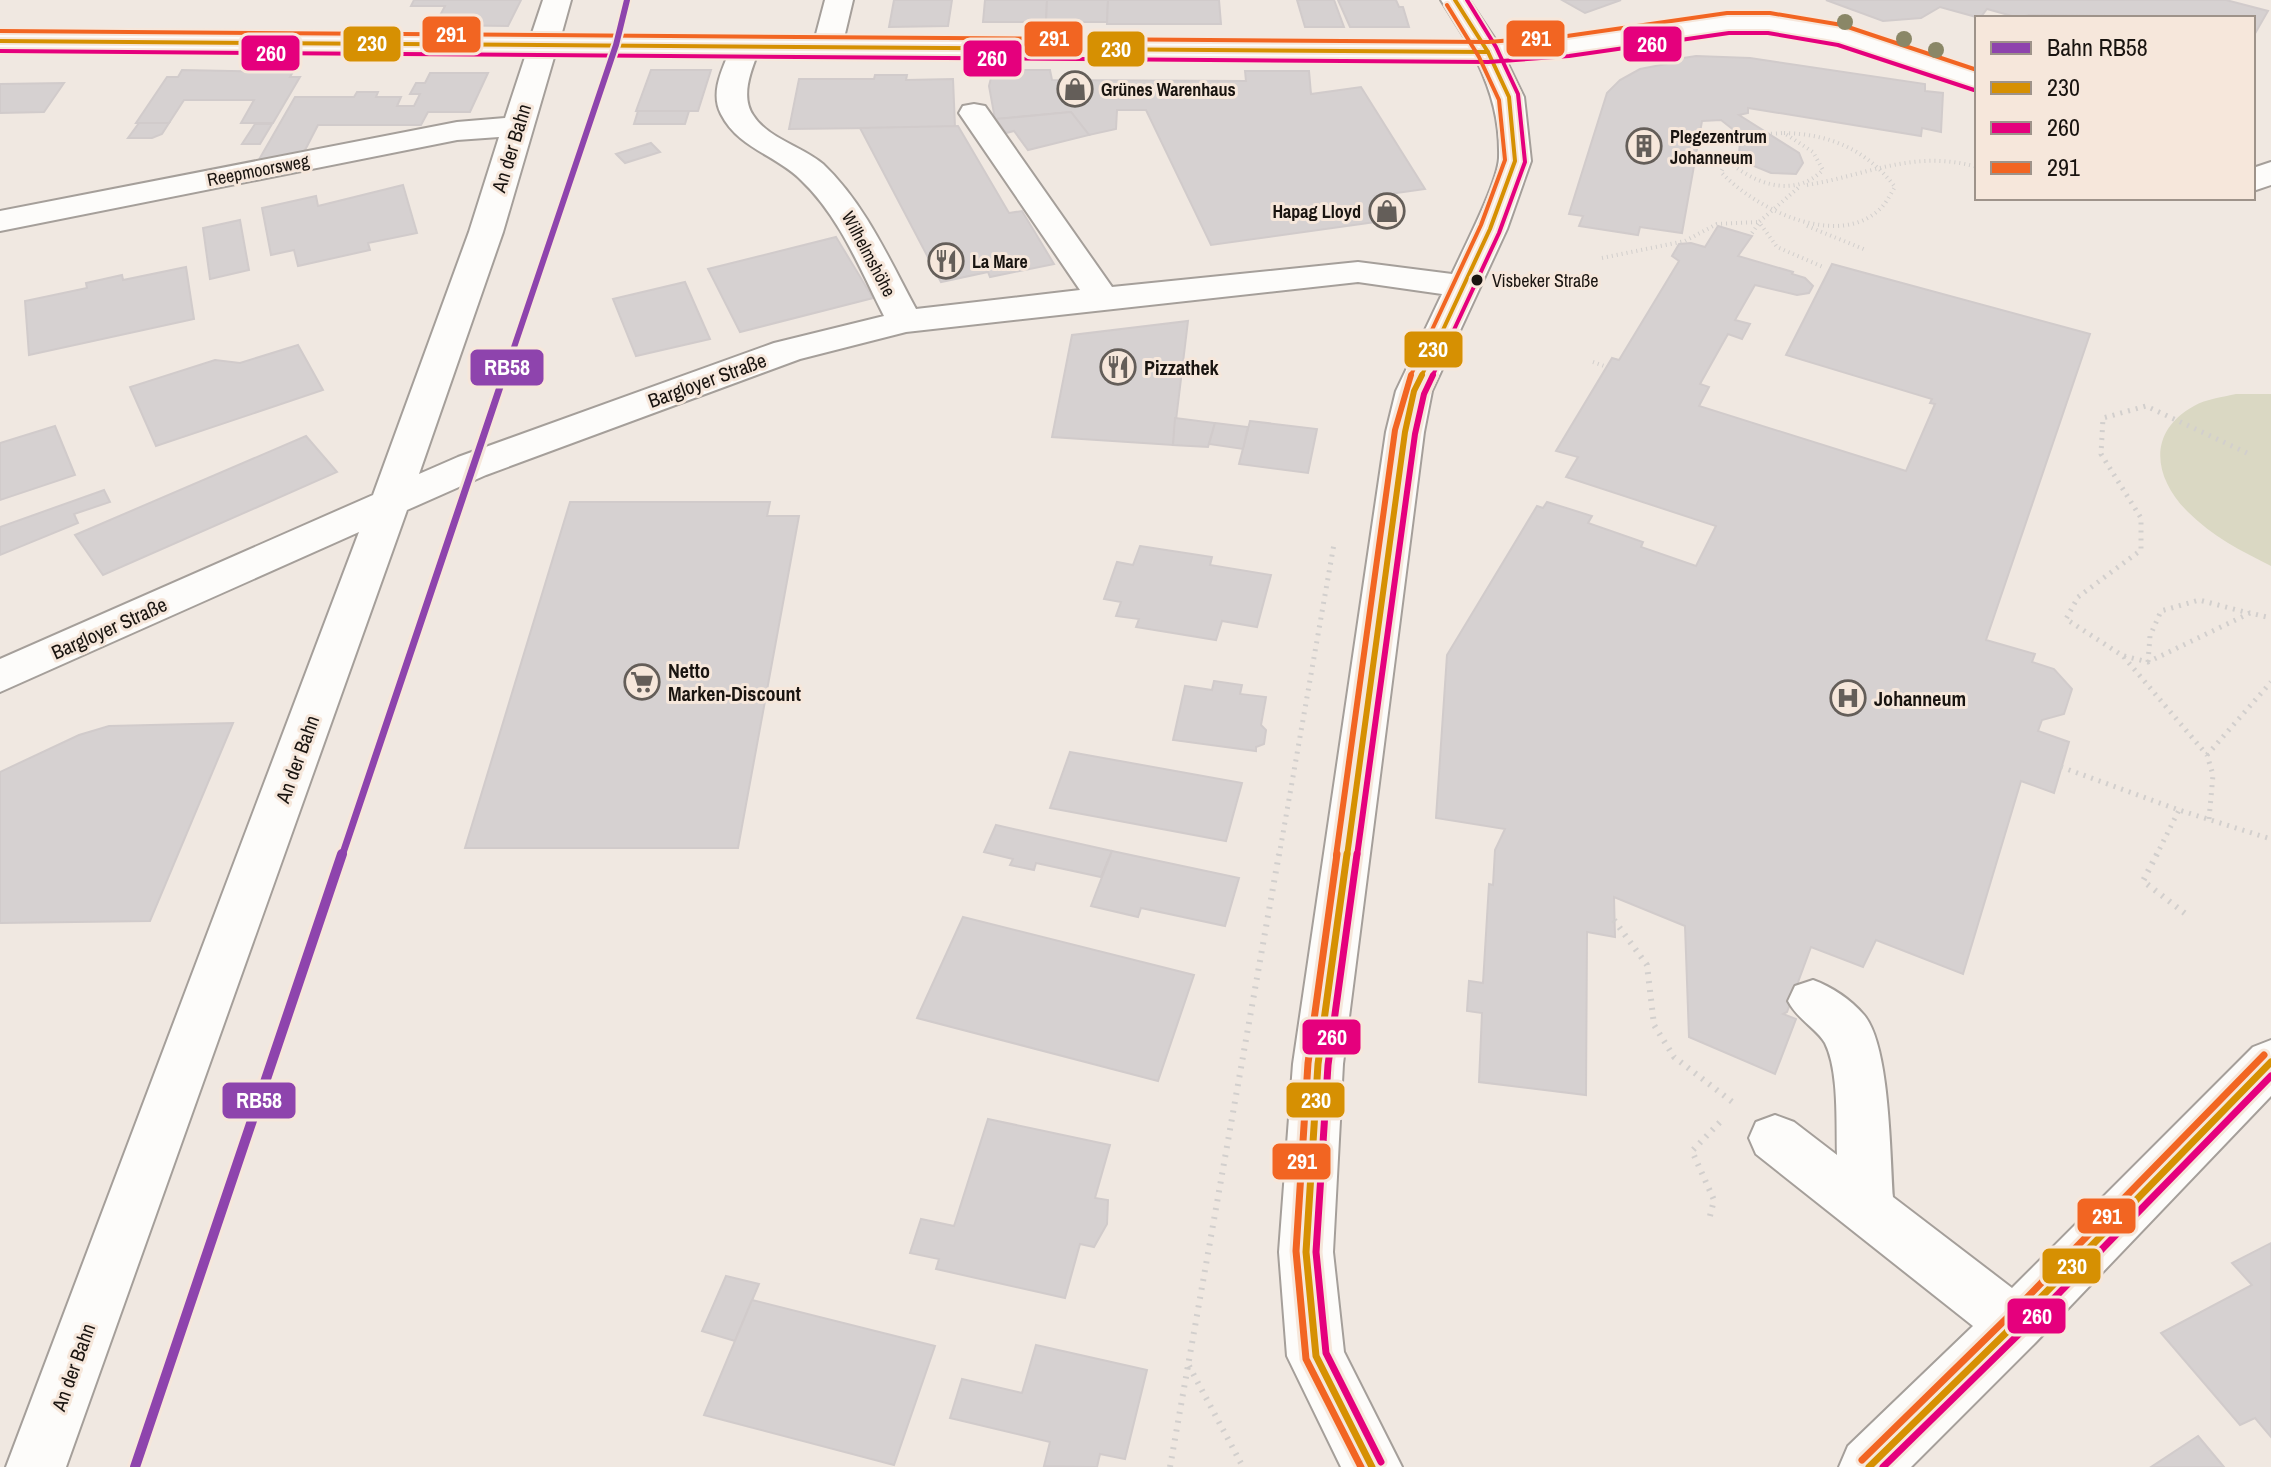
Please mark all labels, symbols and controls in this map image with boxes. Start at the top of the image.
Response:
line badge: 291 [421,15,482,54]
legend [1975,16,2255,200]
text: 291 [436,19,467,49]
line badge: 291 [1505,19,1566,58]
line badge: 291 [1023,20,1084,58]
text: 291 [1039,23,1070,53]
text: 291 [1521,23,1552,53]
line badge: 230 [342,25,402,63]
line badge: 260 [1622,25,1683,63]
text: 230 [357,28,387,58]
text: 260 [1637,29,1667,59]
line badge: 230 [1086,30,1146,68]
text: Bahn RB58 [2047,31,2148,63]
line badge: 260 [240,34,301,72]
text: 230 [1101,34,1131,64]
text: 260 [256,38,286,68]
line badge: 260 [962,39,1023,78]
text: 260 [977,43,1007,73]
shop icon: Grünes Warenhaus [1056,70,1094,108]
text: 230 [2047,71,2080,103]
place label: Grünes Warenhaus [1101,77,1236,102]
street label: An der Bahn [484,100,537,197]
text: 260 [2047,111,2080,143]
place label: Plegezentrum Johanneum [1670,124,1767,170]
building icon: Plegezentrum Johanneum [1625,127,1663,165]
street label: Reepmoorsweg [205,148,312,192]
text: 291 [2047,151,2080,183]
shop icon: Hapag Lloyd [1368,192,1406,230]
place label: Hapag Lloyd [1272,199,1361,224]
street label: Wilhelmshöhe [836,207,902,301]
restaurant icon: La Mare [927,242,965,280]
place label: La Mare [972,249,1028,274]
place label: Visbeker Straße [1492,268,1598,293]
marker: Visbeker Straße [1469,272,1485,288]
line badge: 230 [1403,330,1464,369]
text: 230 [1418,334,1448,364]
street label: Bargloyer Straße [644,346,770,414]
line badge: RB58 [469,348,545,387]
restaurant icon: Pizzathek [1099,348,1137,386]
text: RB58 [484,352,530,382]
place label: Pizzathek [1144,354,1220,381]
street label: Bargloyer Straße [47,590,171,666]
place label: Netto Marken-Discount [668,657,802,707]
supermarket icon: Netto Marken-Discount [623,663,661,701]
hospital icon: Johanneum [1829,679,1867,717]
place label: Johanneum [1874,685,1966,712]
street label: An der Bahn [268,712,325,807]
line badge: 260 [1301,1018,1362,1056]
text: 260 [1317,1022,1347,1052]
line badge: RB58 [221,1081,297,1120]
line badge: 230 [1285,1081,1346,1119]
text: RB58 [236,1085,282,1115]
text: 230 [1301,1085,1331,1115]
line badge: 291 [1271,1142,1332,1181]
text: 291 [1287,1146,1318,1176]
line badge: 291 [2076,1197,2137,1235]
text: 291 [2092,1201,2123,1231]
line badge: 230 [2041,1247,2102,1285]
text: 230 [2057,1251,2087,1281]
line badge: 260 [2006,1297,2067,1335]
text: 260 [2022,1301,2052,1331]
street label: An der Bahn [44,1320,101,1415]

